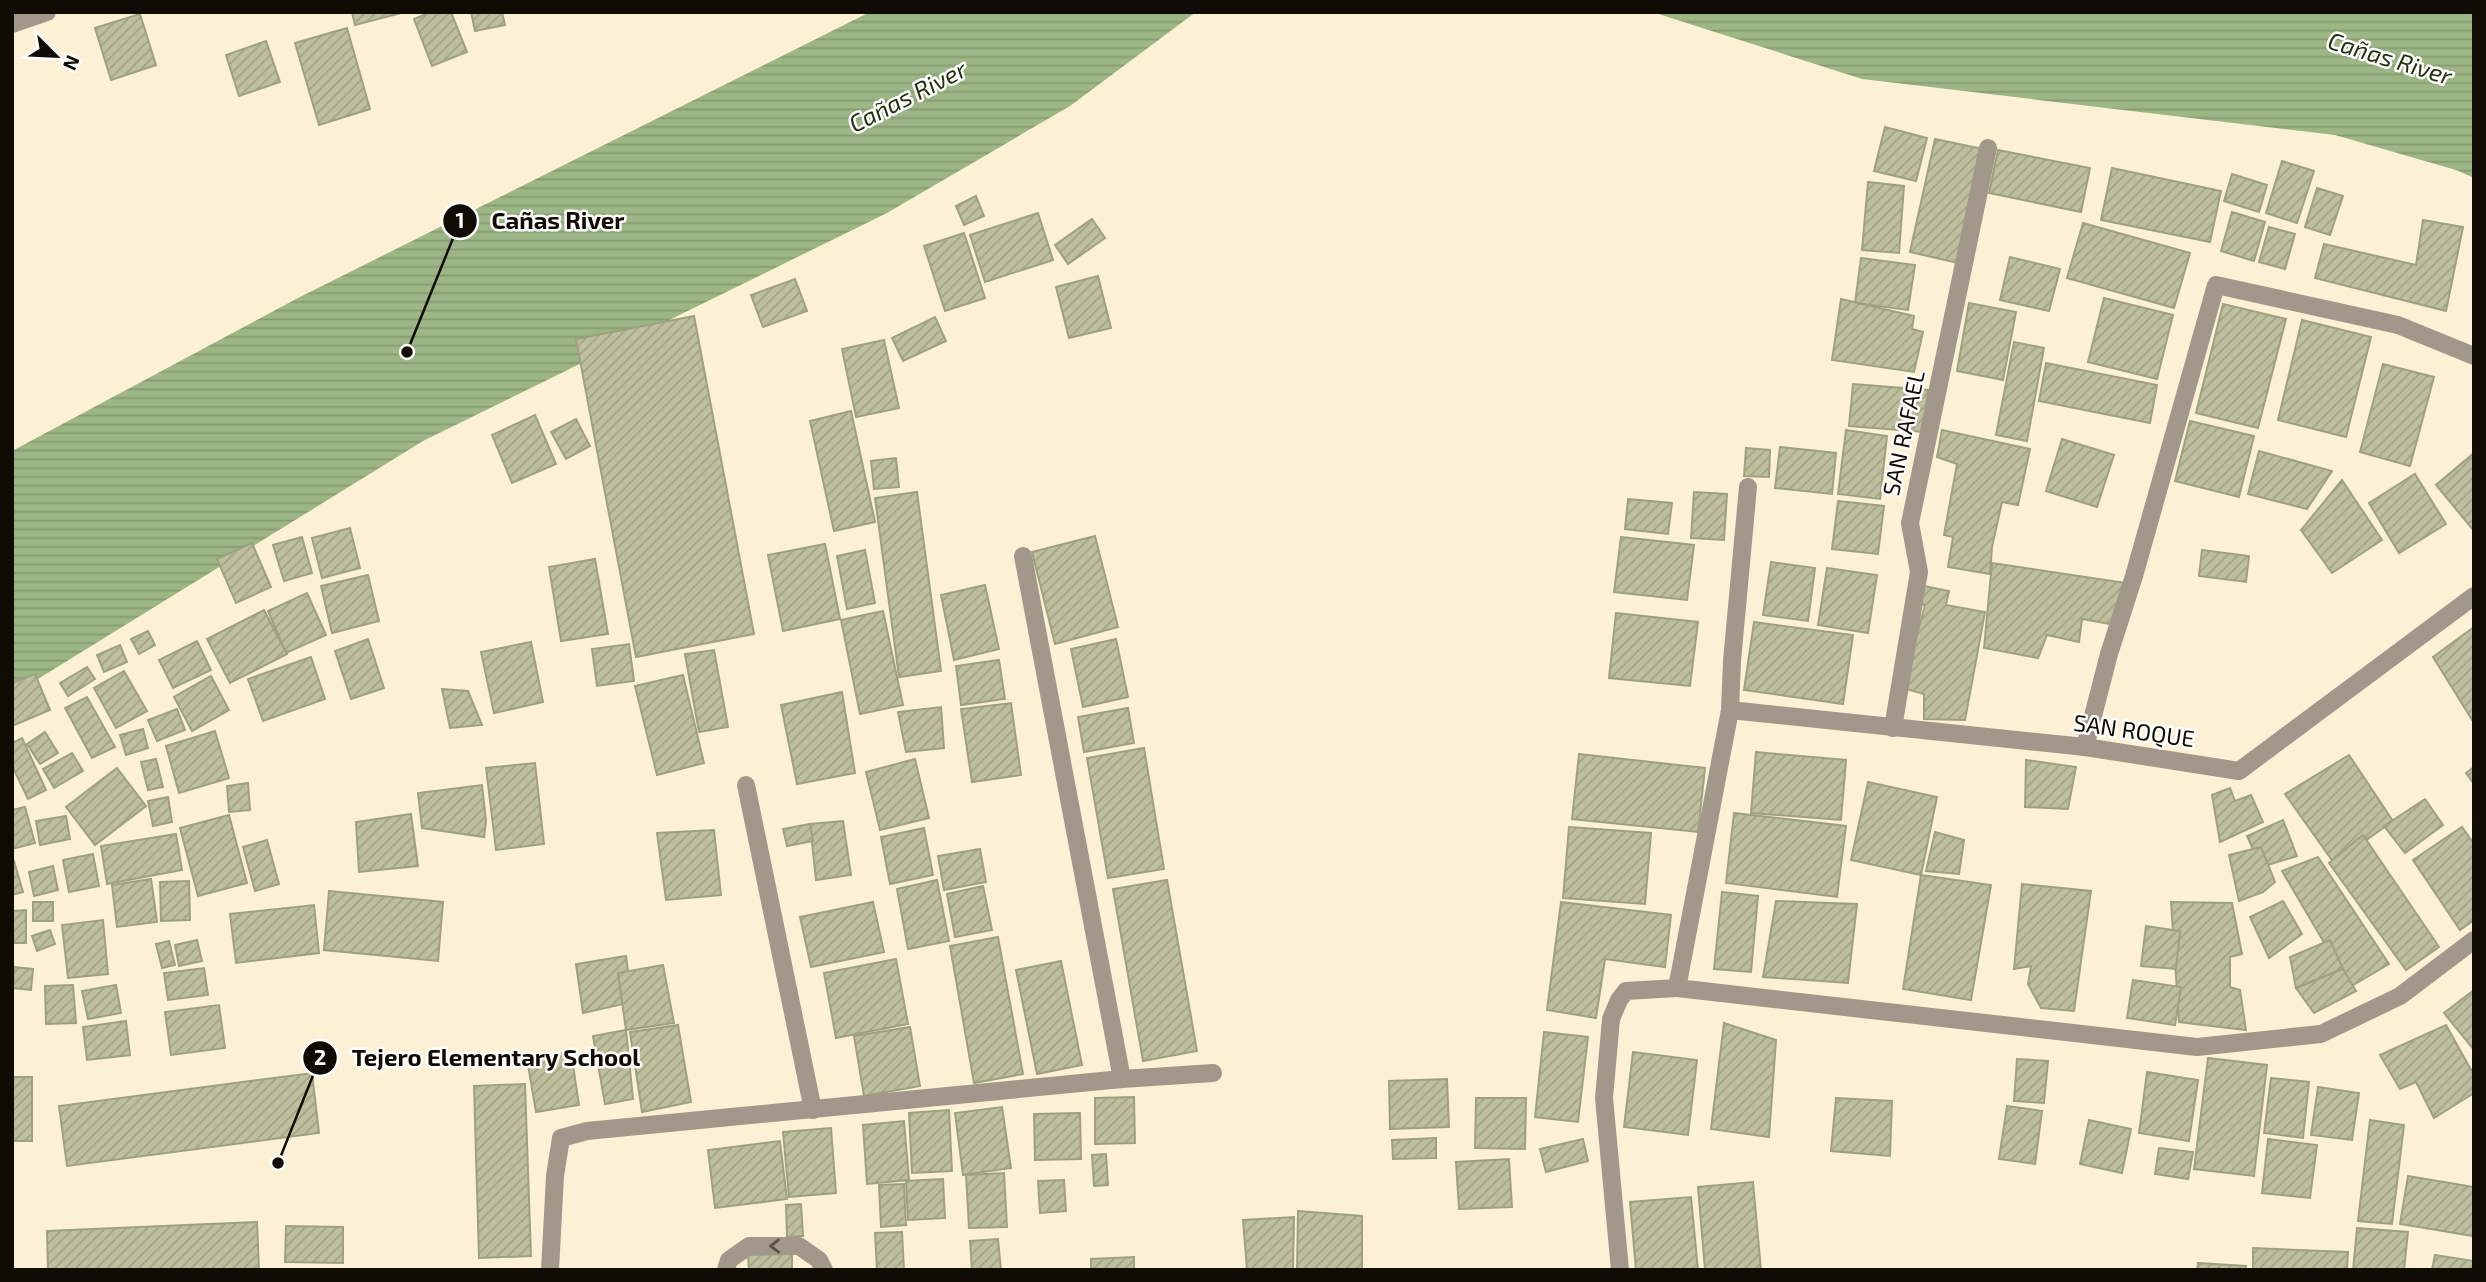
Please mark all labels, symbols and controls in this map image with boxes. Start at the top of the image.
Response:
north arrow [21,21,91,91]
water label: Cañas River [2325,25,2456,90]
text: N [59,52,85,74]
water label: Cañas River [844,53,971,138]
callout: Cañas River [442,198,638,243]
text: Cañas River [491,205,625,234]
text: 1 [455,207,465,232]
street label: SAN RAFAEL [1876,367,1930,498]
street label: SAN ROQUE [2072,708,2196,752]
callout: Tejero Elementary School [303,1035,655,1080]
text: Tejero Elementary School [352,1042,640,1071]
text: 2 [314,1044,326,1069]
one-way arrow [769,1238,780,1254]

